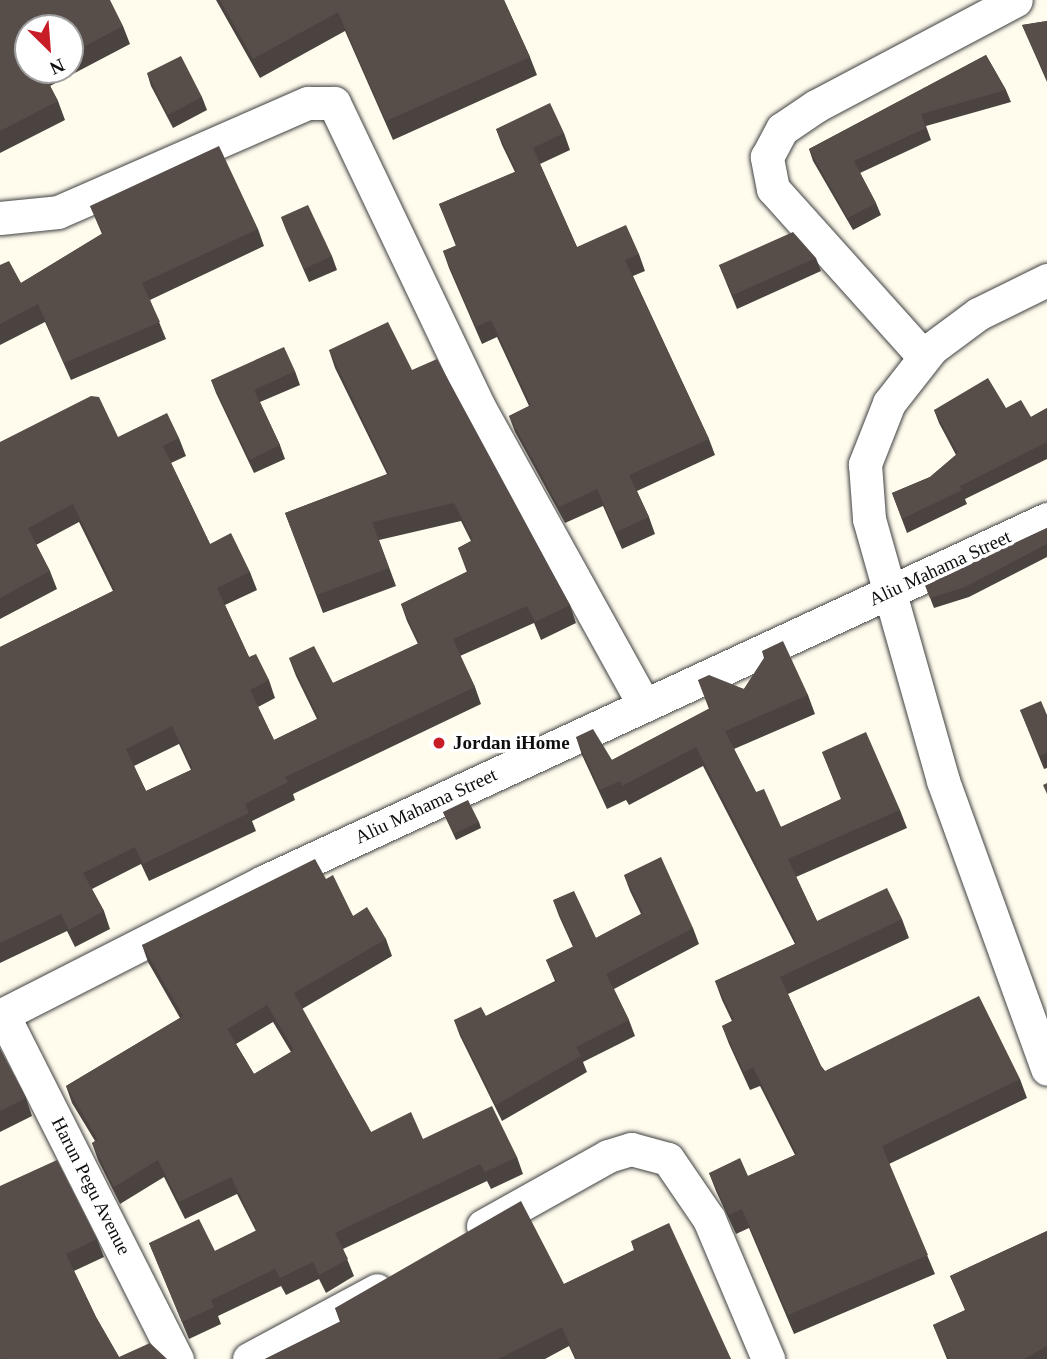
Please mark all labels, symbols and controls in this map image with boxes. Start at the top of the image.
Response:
north arrow [14,14,84,84]
text: N [47,54,68,79]
street label: Aliu Mahama Street [865,525,1015,611]
place label: Jordan iHome [453,732,570,754]
marker: Jordan iHome [431,735,447,751]
street label: Aliu Mahama Street [351,763,501,849]
street label: Harun Pegu Avenue [46,1113,136,1259]

